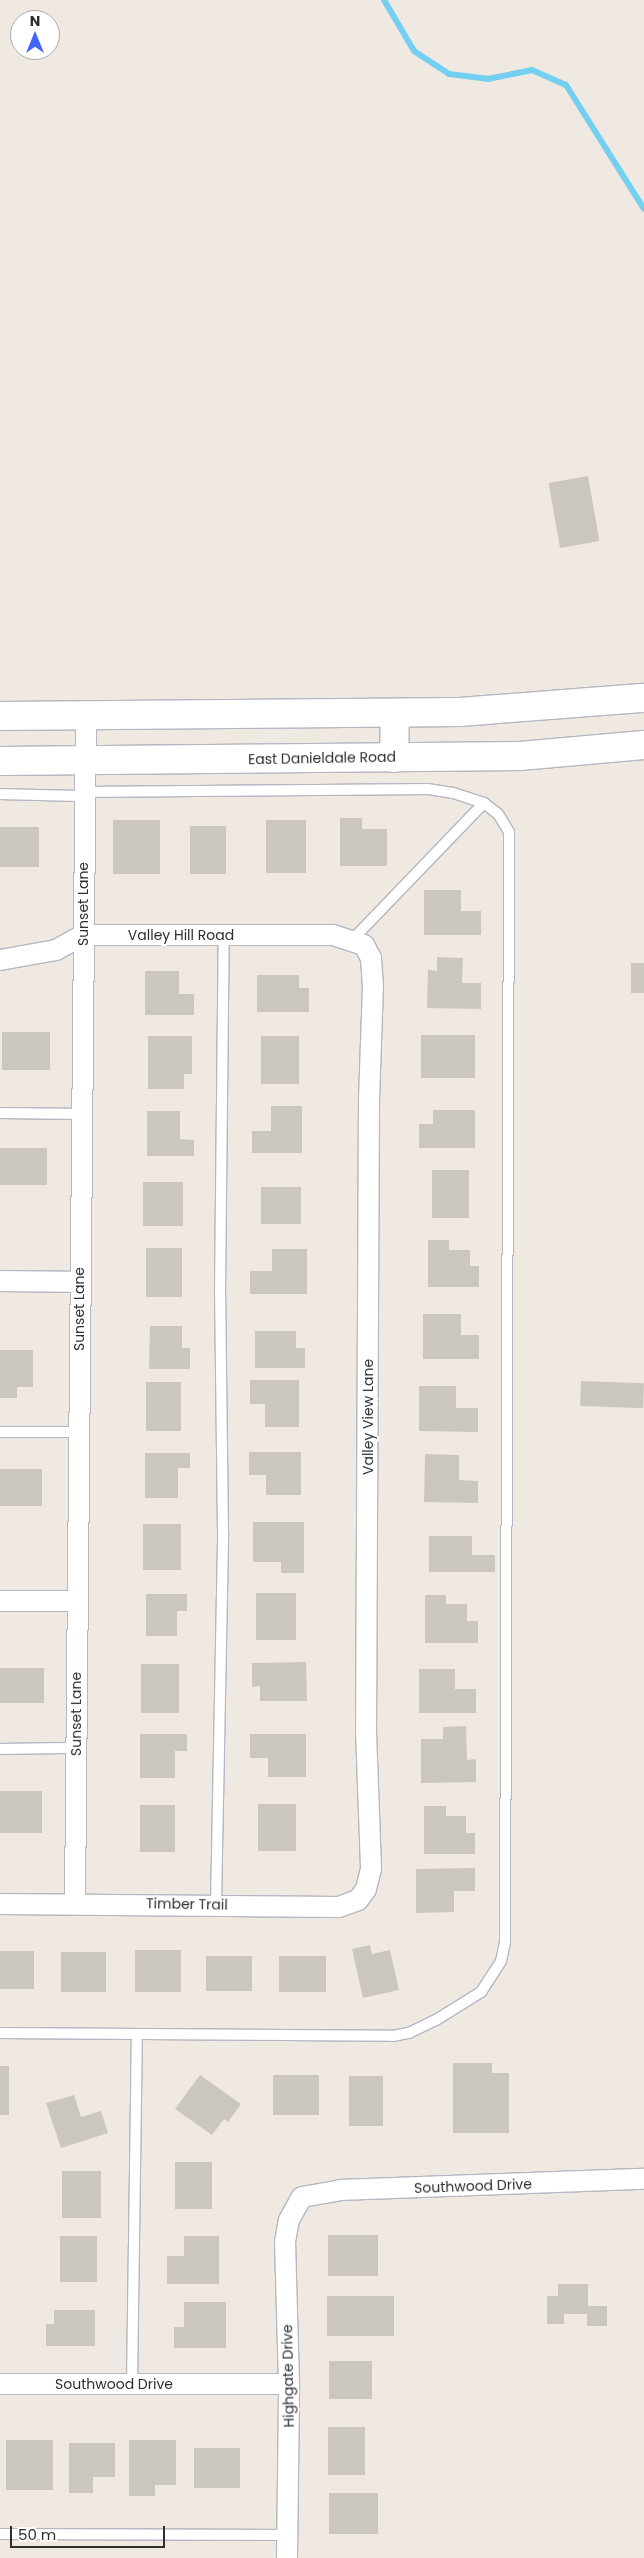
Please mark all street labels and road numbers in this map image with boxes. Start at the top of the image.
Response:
street label: East Danieldale Road [248,748,396,768]
street label: Sunset Lane [75,862,91,946]
street label: Valley Hill Road [128,927,234,943]
street label: Sunset Lane [71,1267,87,1351]
street label: Valley View Lane [360,1359,376,1475]
street label: Sunset Lane [68,1672,84,1756]
street label: Timber Trail [146,1895,228,1913]
street label: Southwood Drive [414,2176,532,2196]
street label: Highgate Drive [279,2324,297,2428]
street label: Southwood Drive [55,2376,173,2392]

